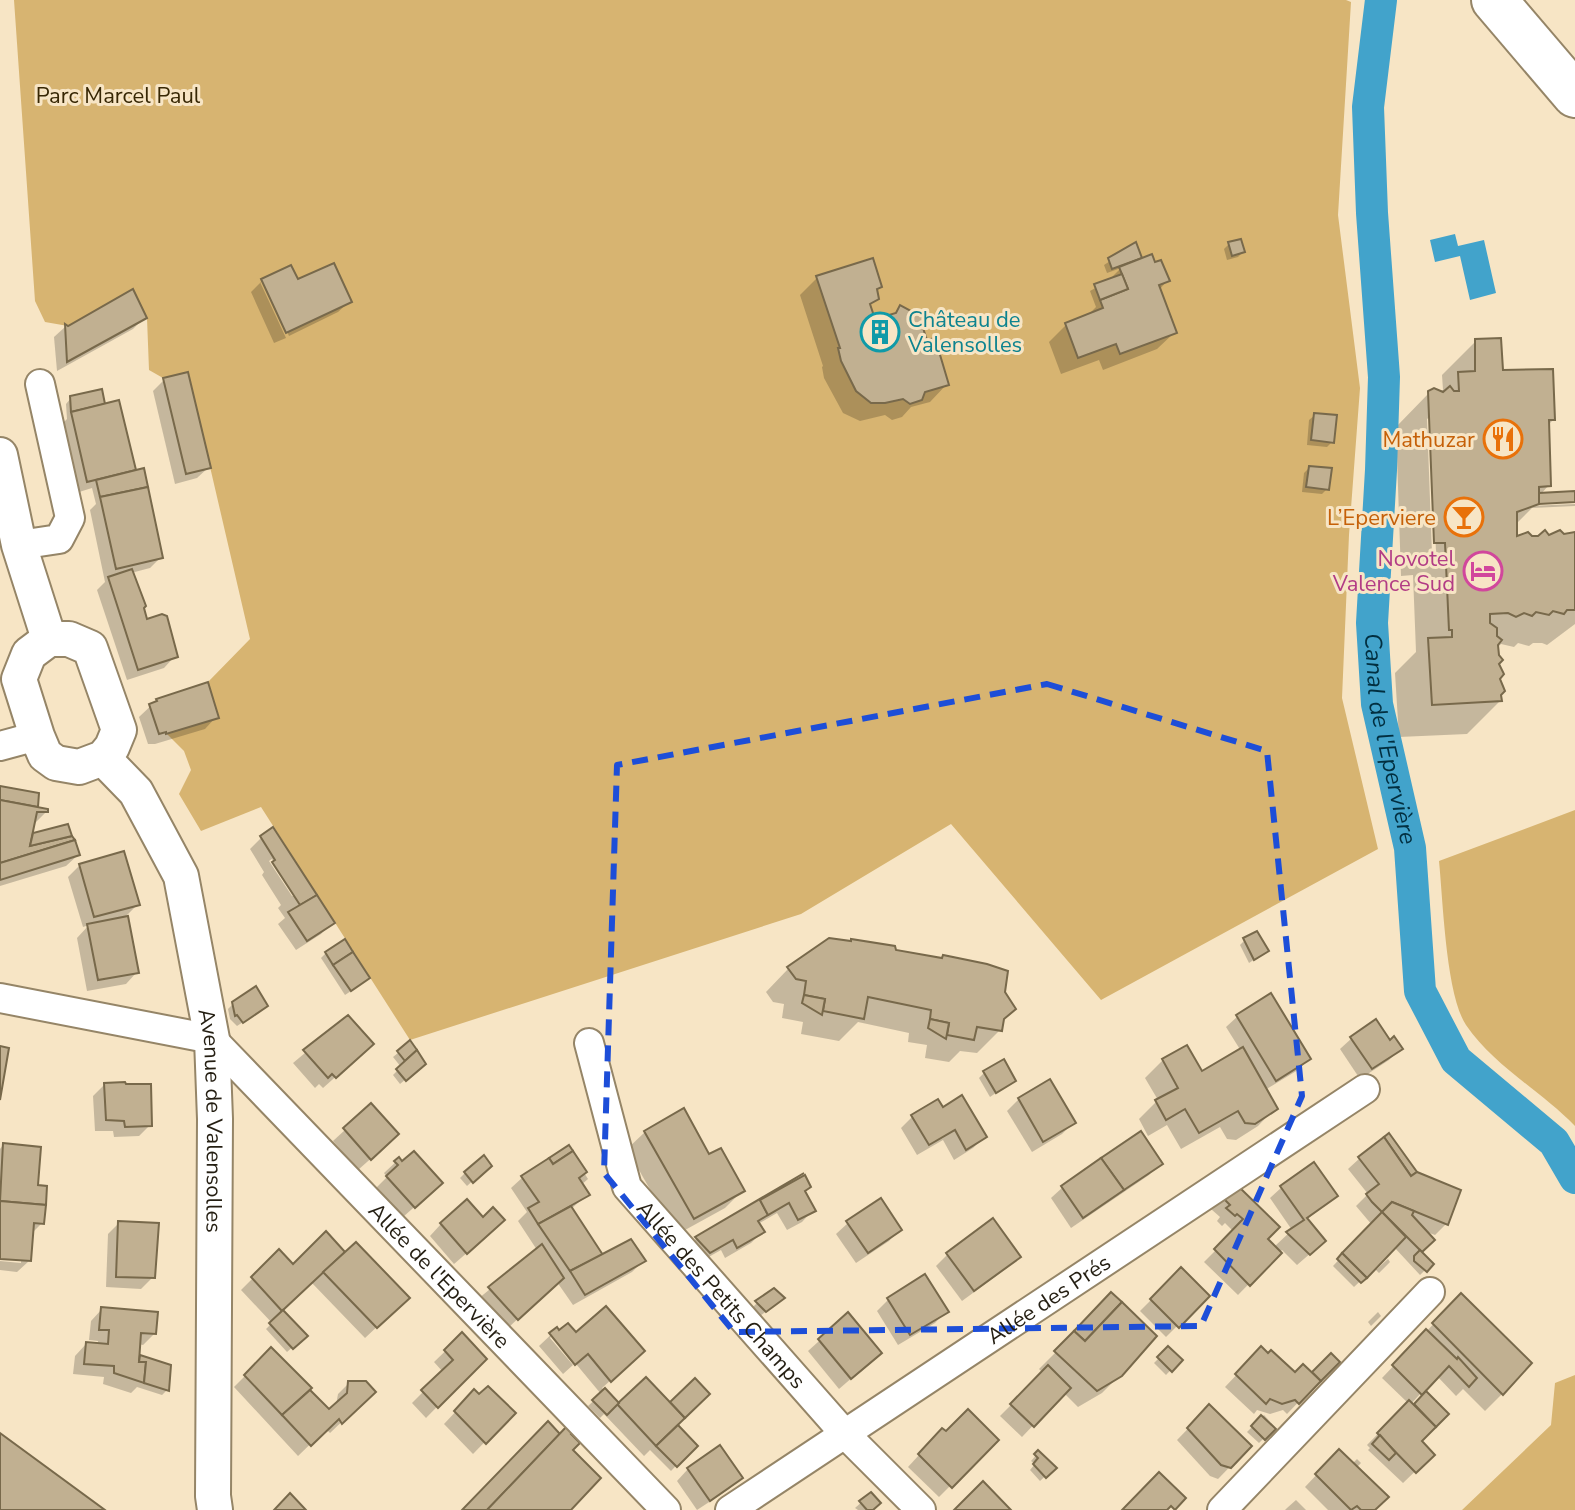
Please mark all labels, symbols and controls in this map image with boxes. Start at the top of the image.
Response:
park label: Parc Marcel Paul [36,81,201,111]
place label: Château de Valensolles [907,305,1022,360]
building icon: Château de Valensolles [859,311,901,353]
restaurant icon: Mathuzar [1482,418,1524,460]
place label: Mathuzar [1382,425,1475,455]
bar icon: L’Eperviere [1443,496,1485,538]
place label: L’Eperviere [1327,503,1436,533]
place label: Novotel Valence Sud [1332,544,1455,599]
hotel icon: Novotel Valence Sud [1462,550,1504,592]
water label: Canal de l'Epervière [1357,632,1425,848]
street label: Avenue de Valensolles [190,1006,229,1233]
street label: Allée des Petits Champs [630,1194,812,1396]
street label: Allée de l'Epervière [361,1196,517,1356]
street label: Allée des Prés [981,1248,1117,1352]

